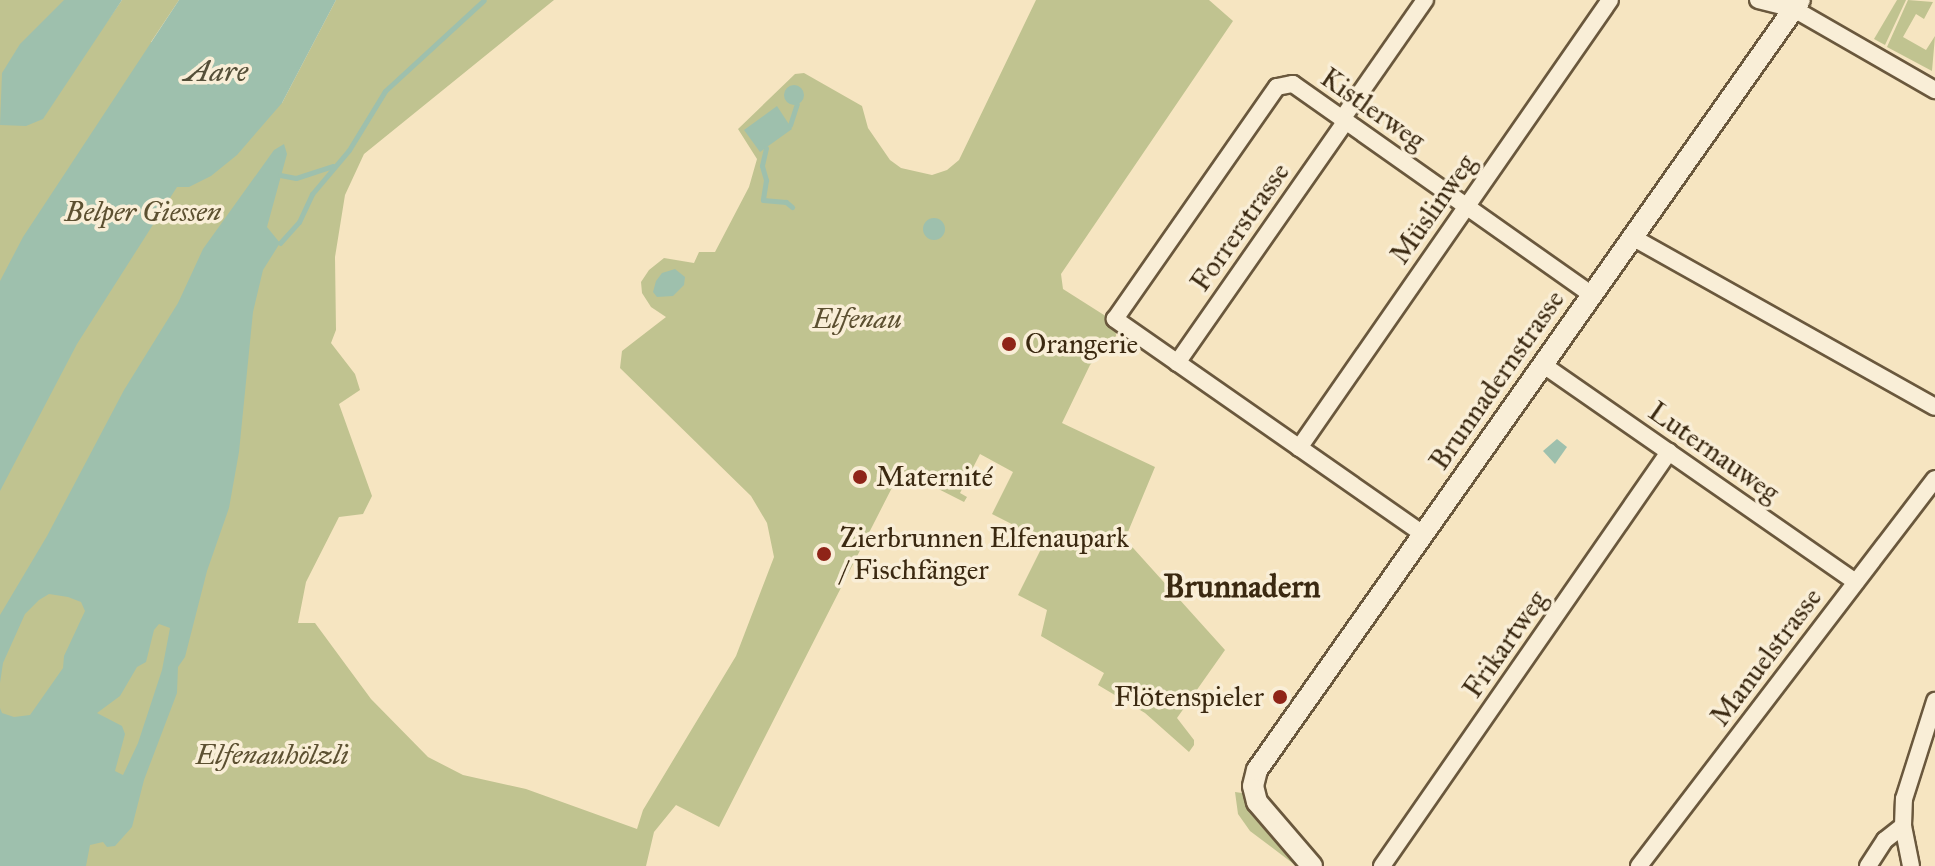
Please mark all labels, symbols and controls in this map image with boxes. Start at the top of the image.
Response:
water label: Aare [184,53,248,89]
street label: Kistlerweg [1314,61,1432,157]
street label: Müslinweg [1383,147,1483,271]
street label: Forrerstrasse [1183,156,1297,298]
park label: Belper Giessen [65,195,221,229]
street label: Brunnadernstrasse [1422,284,1572,476]
park label: Elfenau [812,302,902,336]
place label: Orangerie [1025,327,1138,361]
marker: Orangerie [1000,335,1018,353]
street label: Luternauweg [1642,395,1786,509]
place label: Maternité [876,460,993,494]
marker: Maternité [851,468,869,486]
place label: Zierbrunnen Elfenaupark / Fischfänger [840,521,1129,587]
marker: Zierbrunnen Elfenaupark / Fischfänger [815,545,833,563]
district label: Brunnadern [1163,568,1321,606]
street label: Manuelstrasse [1703,581,1829,733]
street label: Frikartweg [1456,584,1554,704]
place label: Flötenspieler [1114,680,1264,714]
marker: Flötenspieler [1271,688,1289,706]
park label: Elfenauhölzli [195,738,349,772]

